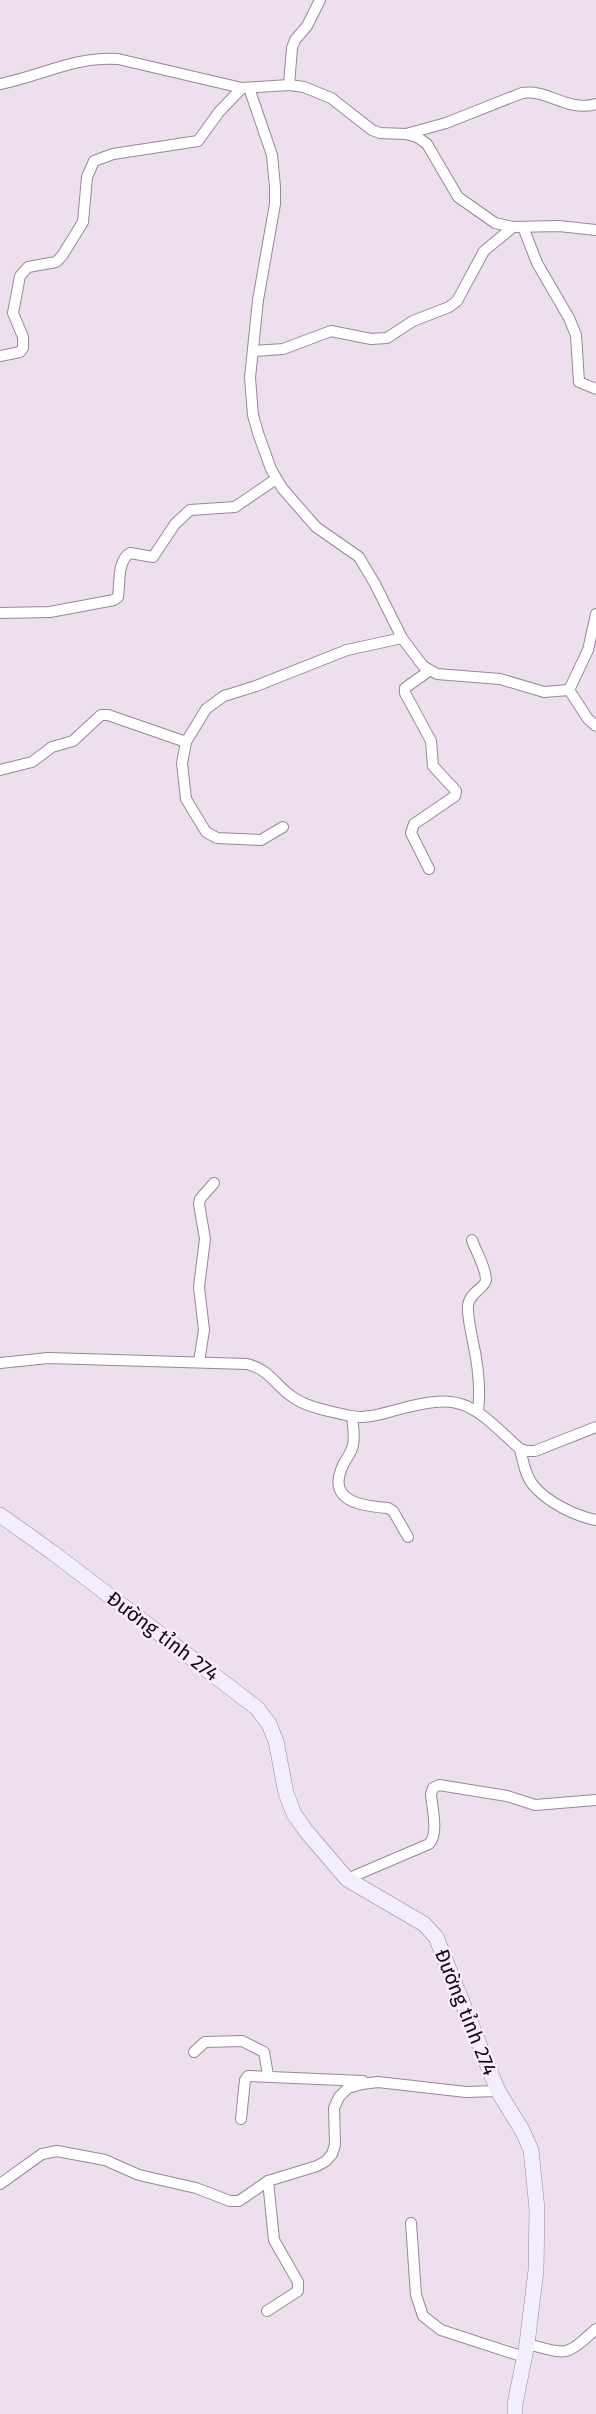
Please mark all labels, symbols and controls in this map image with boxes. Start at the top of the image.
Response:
street label: Đường tỉnh 274 [102,1586,224,1686]
street label: Đường tỉnh 274 [430,1945,502,2079]

